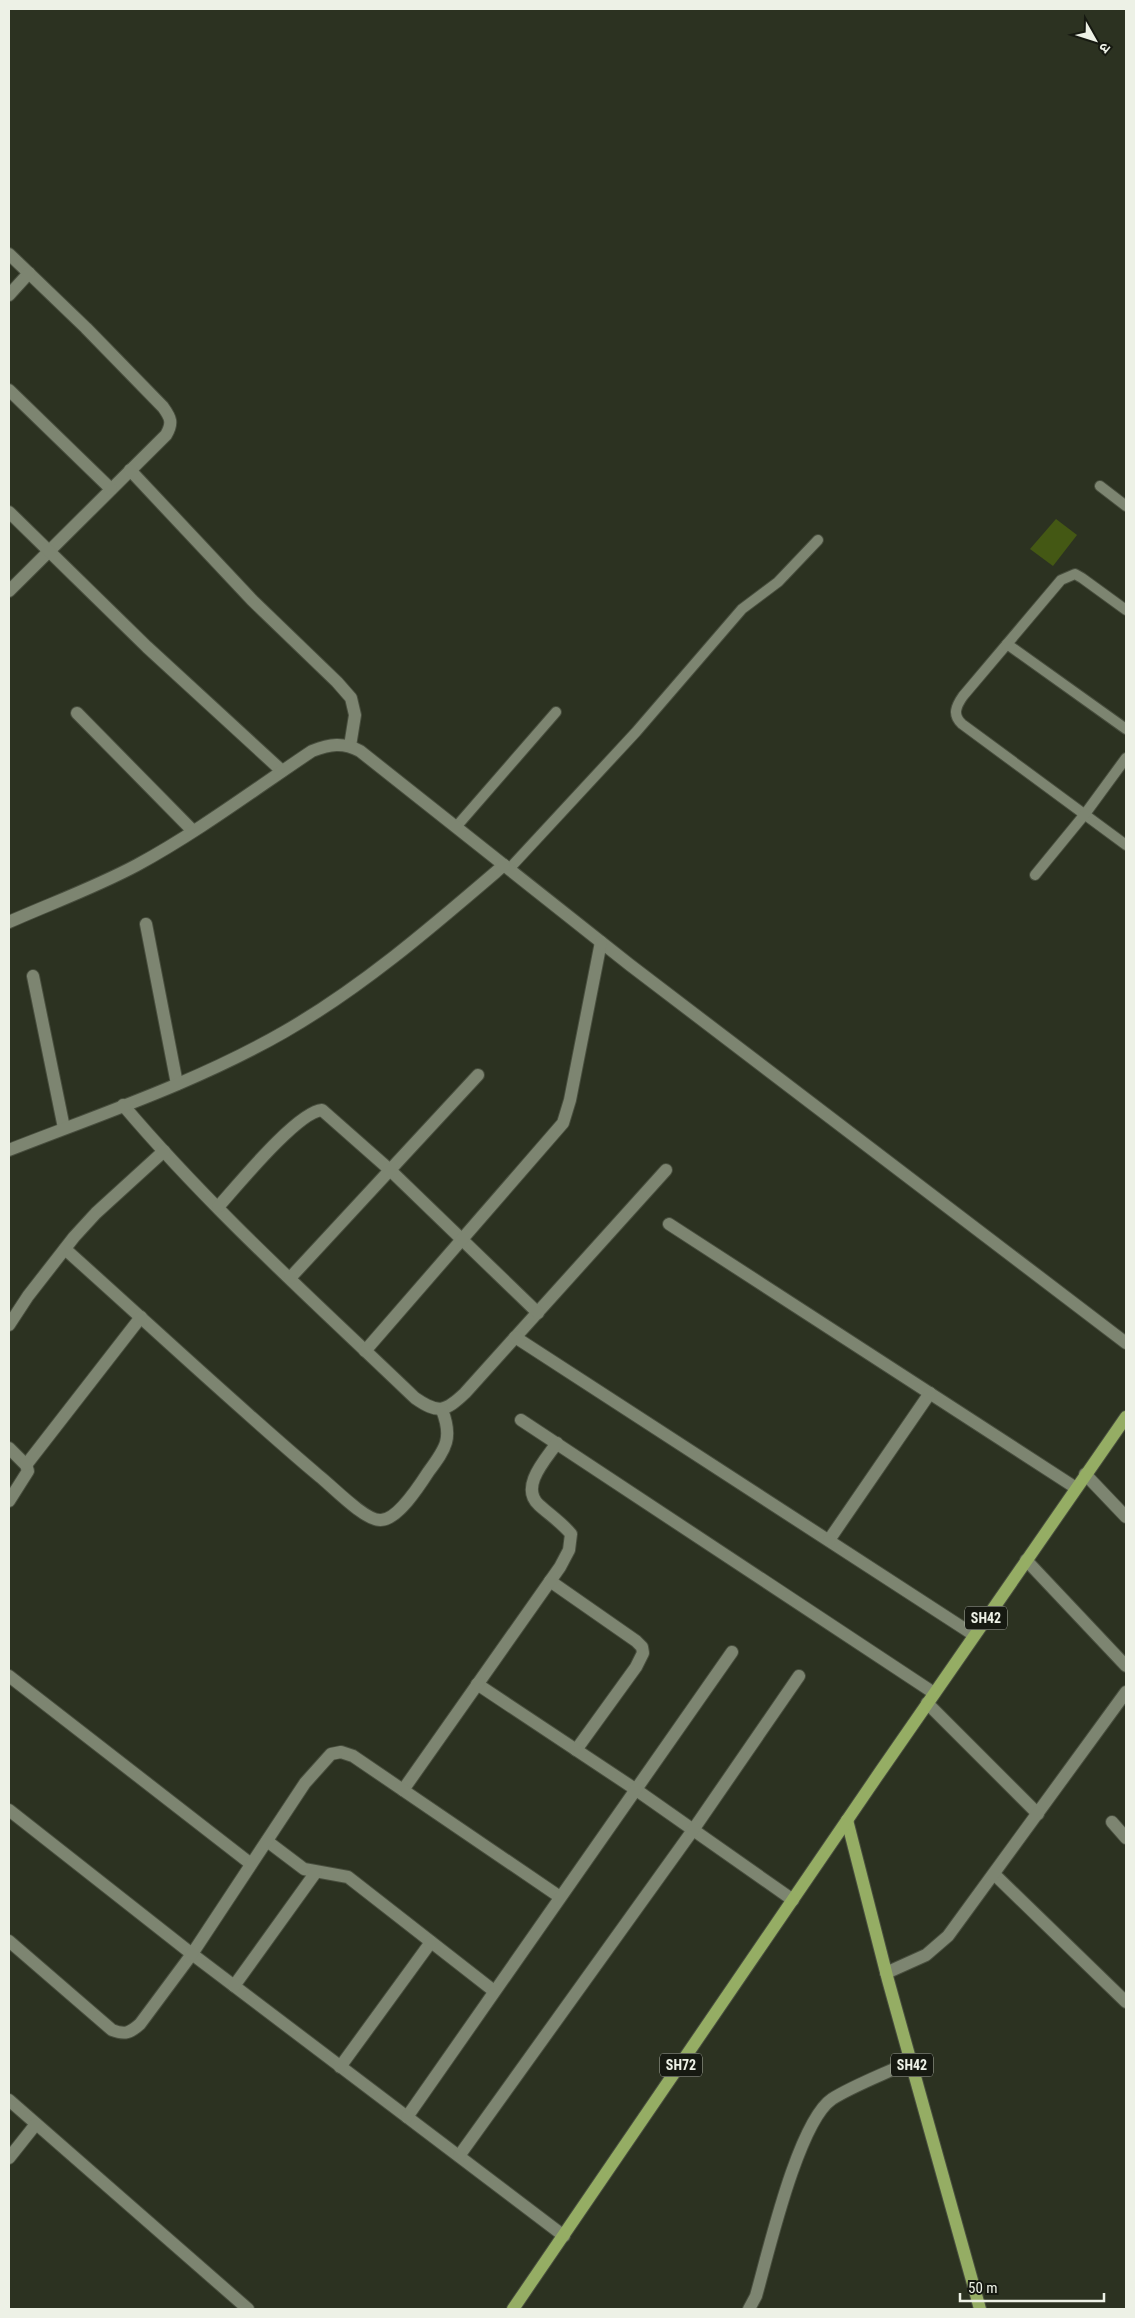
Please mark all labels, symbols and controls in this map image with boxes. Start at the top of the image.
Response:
north arrow [1070,15,1120,65]
text: उ [1096,40,1114,57]
road number: SH42 [965,1606,1007,1630]
road number: SH72 [660,2054,702,2076]
road number: SH42 [891,2054,933,2076]
scale bar [960,2270,1104,2302]
text: 50 m [968,2279,998,2297]

